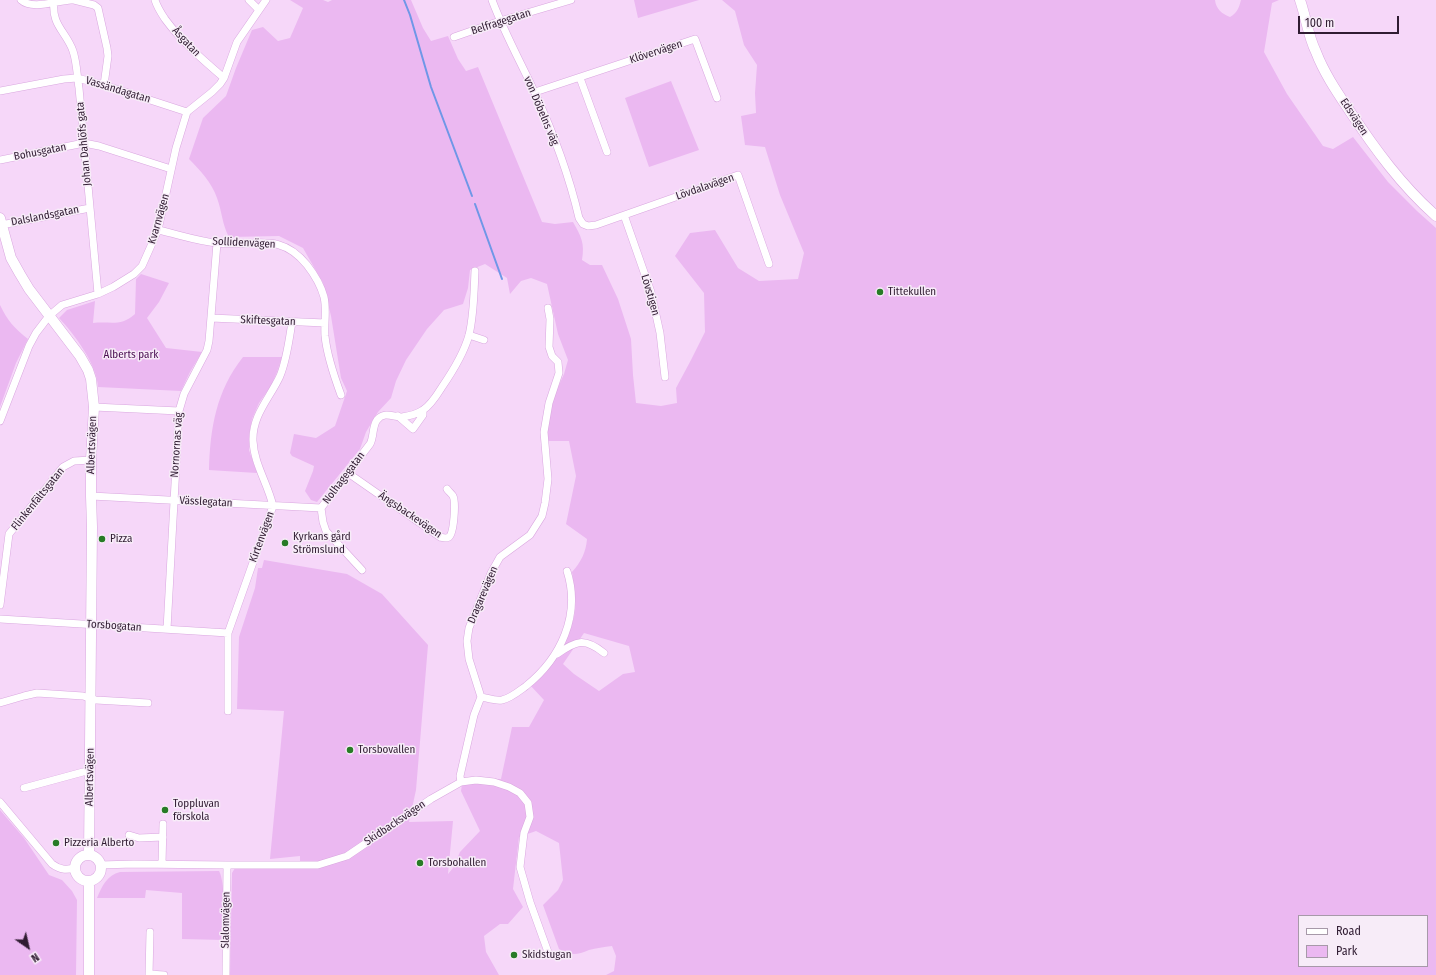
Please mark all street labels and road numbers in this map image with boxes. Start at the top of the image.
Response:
street label: Belfragegatan [469,6,533,38]
street label: Åsgatan [169,25,203,59]
street label: Klövervägen [628,37,684,67]
street label: Vassändagatan [84,74,152,106]
street label: von Döbelns väg [521,75,561,147]
street label: Edsvägen [1337,96,1371,138]
street label: Johan Dahlöfs gata [74,101,94,187]
street label: Bohusgatan [13,140,67,164]
street label: Lövdalavägen [674,171,736,203]
street label: Kvarnvägen [146,192,172,246]
street label: Dalslandsgatan [10,203,80,229]
street label: Sollidenvägen [212,235,276,251]
street label: Lövstigen [638,273,662,317]
street label: Skiftesgatan [240,313,296,329]
street label: Nornornas väg [168,412,186,478]
street label: Albertsvägen [84,416,100,474]
street label: Nolhagegatan [320,449,368,507]
street label: Flinkenfältsgatan [9,465,67,533]
street label: Ängsbackevägen [376,489,444,541]
street label: Vässlegatan [179,494,233,510]
street label: Kirtenvägen [247,510,277,564]
street label: Dragarevägen [465,564,501,626]
street label: Torsbogatan [86,617,142,635]
street label: Albertsvägen [83,748,97,806]
street label: Skidbacksvägen [362,798,428,848]
street label: Slalomvägen [219,891,233,949]

